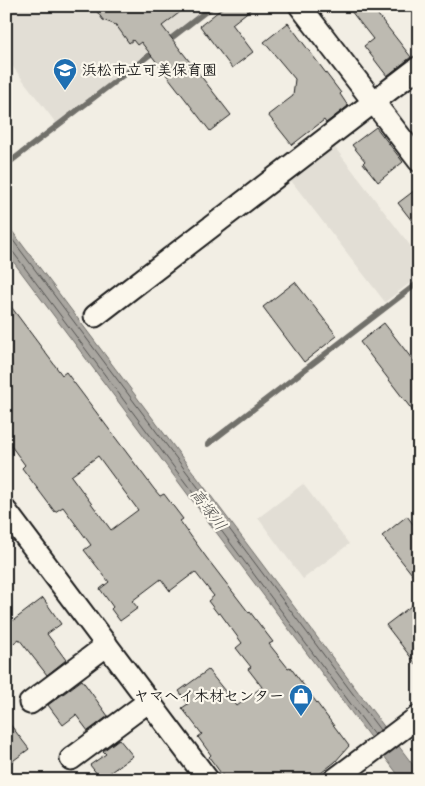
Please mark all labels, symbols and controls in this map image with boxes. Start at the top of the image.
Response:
school or university icon: 浜松市立可美保育園 [52,57,78,91]
place label: 浜松市立可美保育園 [82,60,217,81]
water label: 高塚川 [185,484,231,535]
shop icon: ヤマヘイ木材センター [288,683,314,717]
place label: ヤマヘイ木材センター [134,686,284,707]

